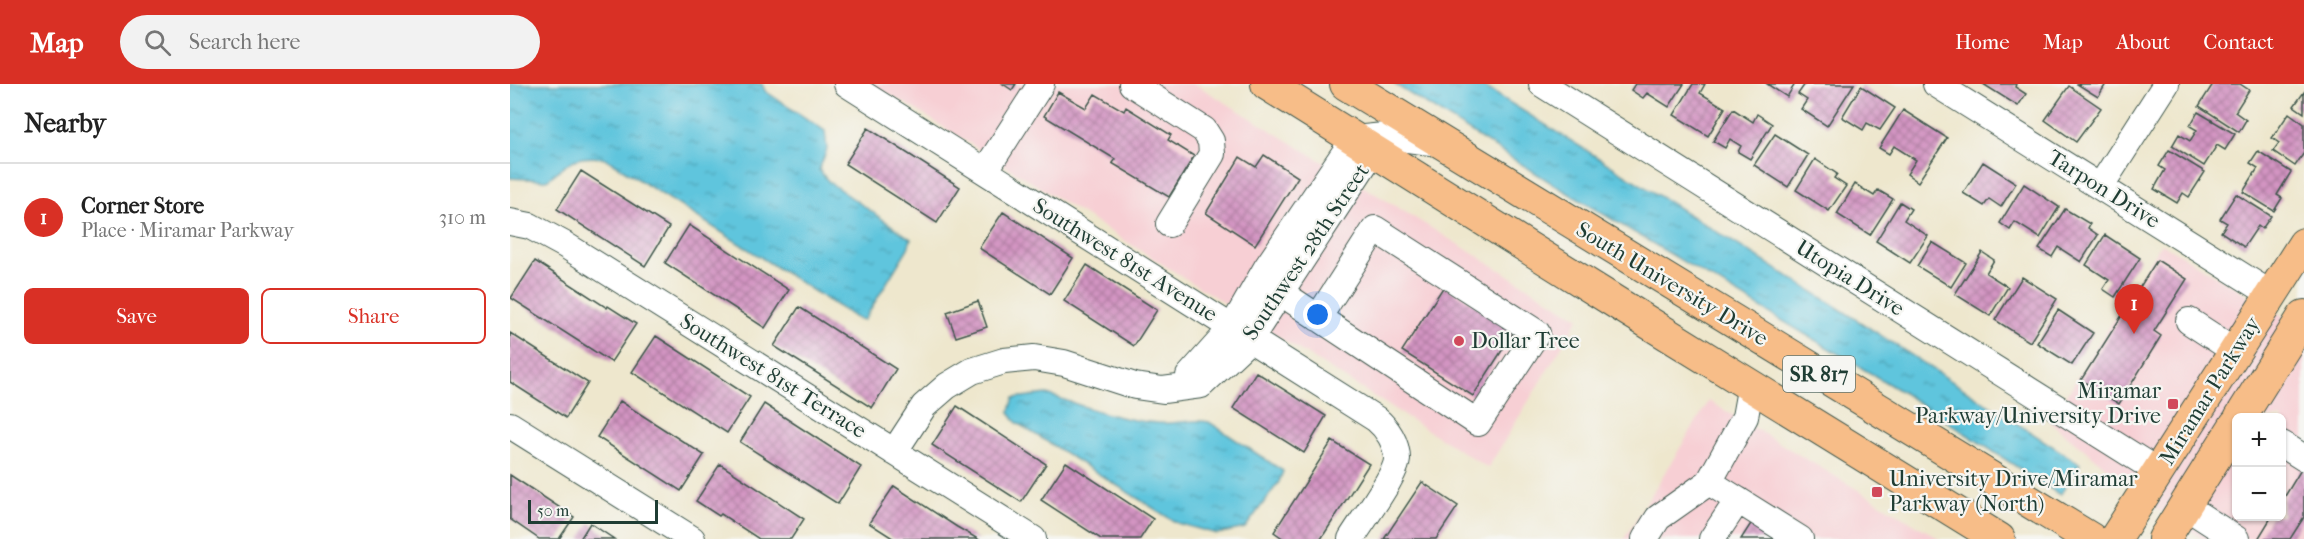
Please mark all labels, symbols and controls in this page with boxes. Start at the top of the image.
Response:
search box [120,15,540,69]
text: Map [30,26,84,59]
icon: search [141,26,174,59]
text: Search here [189,29,300,55]
text: Home [1955,30,2010,54]
text: Map [2043,30,2083,54]
text: About [2116,30,2170,54]
text: Contact [2203,30,2274,54]
text: Nearby [24,108,106,139]
street label: Tarpon Drive [2043,144,2165,234]
street label: Southwest 28th Street [1237,159,1375,345]
text: Corner Store [81,193,204,219]
street label: Southwest 81st Avenue [1028,193,1222,327]
text: 1 [40,206,47,229]
text: 310 m [439,206,486,229]
street label: South University Drive [1571,216,1773,352]
text: Place · Miramar Parkway [81,219,294,242]
street label: Utopia Drive [1791,234,1909,322]
pin: 1 [2114,284,2154,334]
button: Save [24,288,249,344]
button: Share [261,288,486,344]
your location [1303,300,1332,329]
street label: Southwest 81st Terrace [675,308,871,444]
street label: Miramar Parkway [2154,311,2267,470]
place label: Dollar Tree [1471,328,1580,354]
marker: Dollar Tree [1452,334,1466,348]
road number: SR 817 [1783,356,1855,392]
place label: Miramar Parkway/University Drive [1915,378,2162,429]
marker: Miramar Parkway/University Drive [2166,397,2180,411]
map controls [2232,413,2286,521]
button: + [2232,413,2286,467]
place label: University Drive/Miramar Parkway (North) [1889,466,2138,517]
button: − [2232,467,2286,521]
marker: University Drive/Miramar Parkway (North) [1870,485,1884,499]
scale bar [528,497,658,524]
text: 50 m [537,501,569,520]

